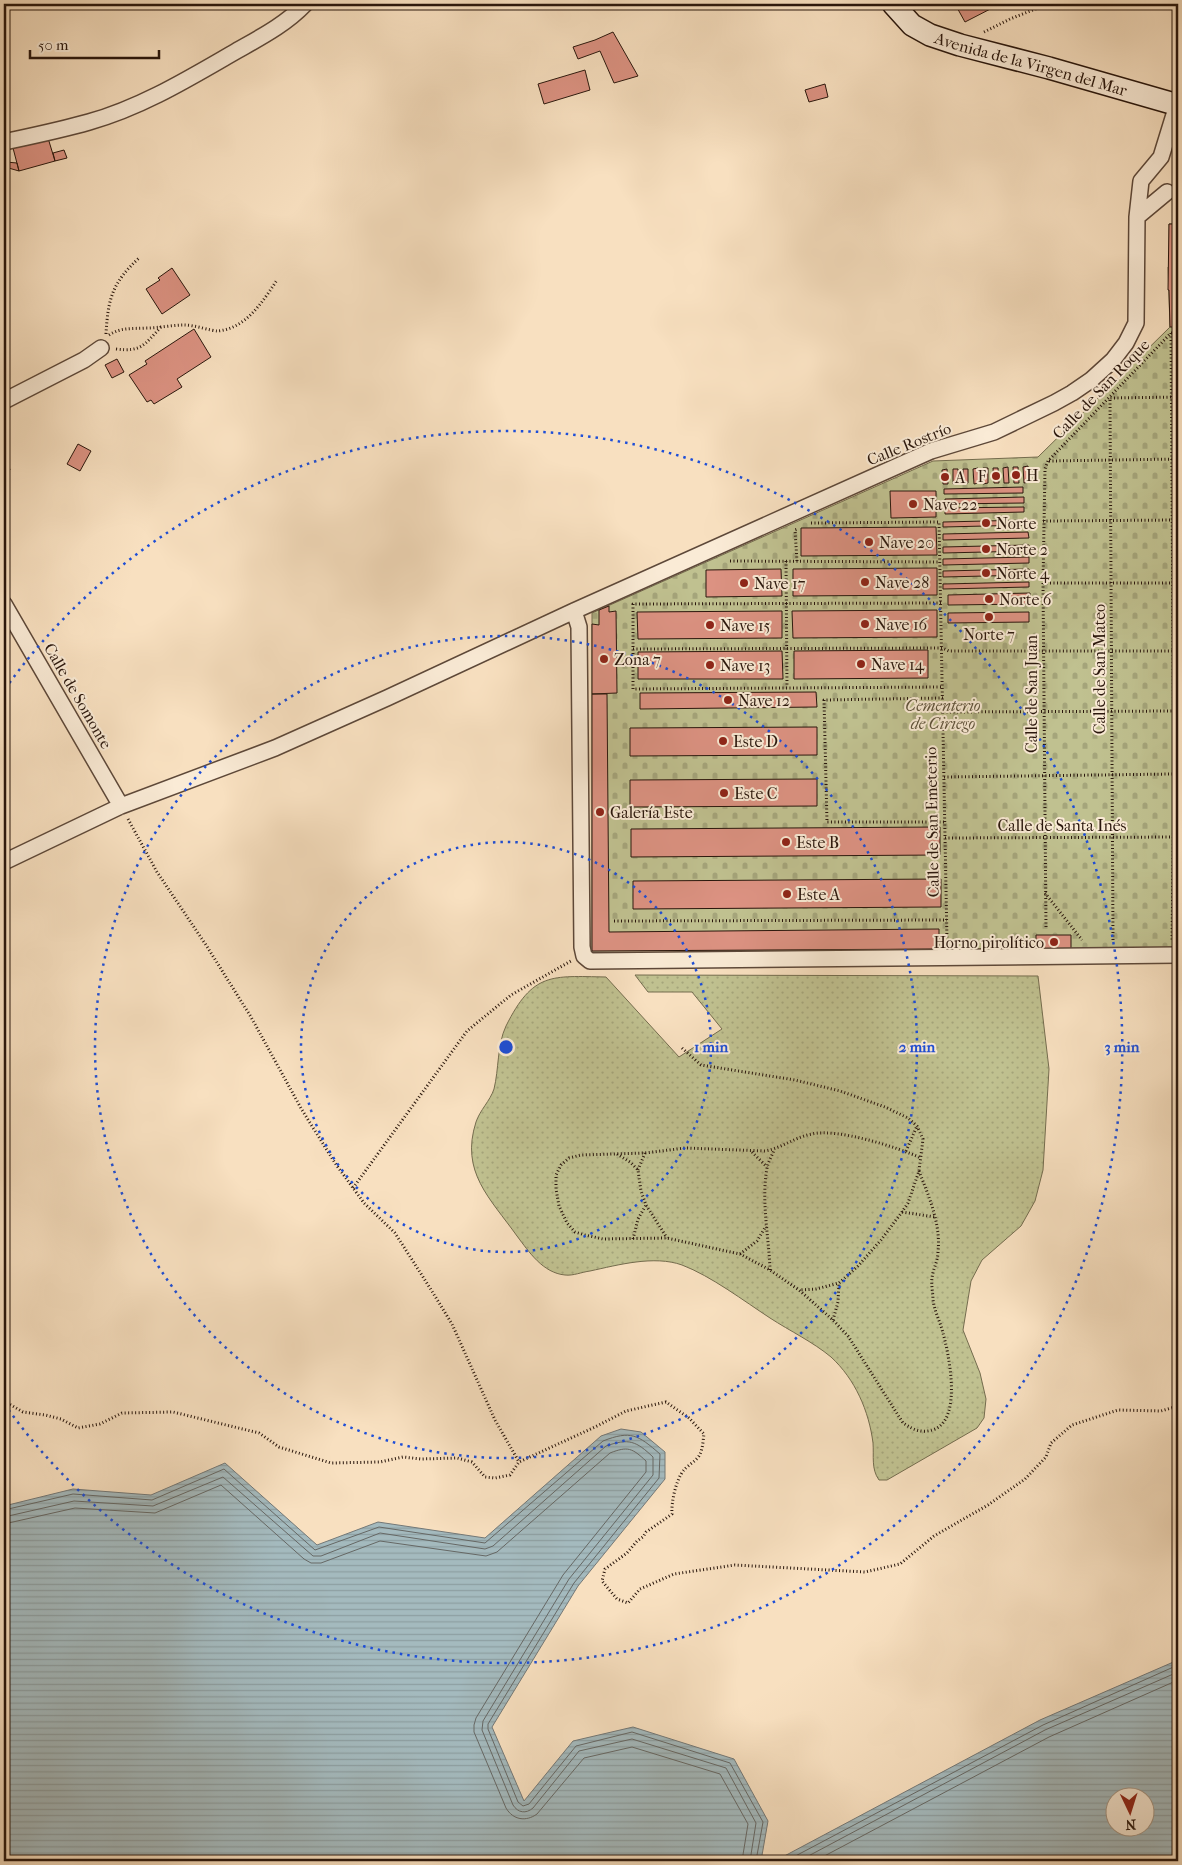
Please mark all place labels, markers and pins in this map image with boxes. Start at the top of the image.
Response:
place label: H [1026,466,1039,485]
place label: F [977,467,986,486]
place label: A [954,468,966,487]
marker: H [1010,469,1022,481]
marker: F [990,470,1002,482]
marker: A [939,471,951,483]
place label: Nave 22 [923,495,977,514]
marker: Nave 22 [907,498,919,510]
place label: Norte [996,514,1036,533]
marker: Norte [980,517,992,529]
place label: Nave 20 [879,533,934,552]
marker: Nave 20 [863,536,875,548]
place label: Norte 2 [996,540,1048,559]
marker: Norte 2 [980,543,992,555]
place label: Norte 4 [996,564,1050,583]
marker: Norte 4 [980,567,992,579]
place label: Nave 28 [875,573,929,592]
place label: Nave 17 [754,574,806,593]
marker: Nave 28 [859,576,871,588]
marker: Nave 17 [738,577,750,589]
place label: Norte 6 [999,590,1052,609]
marker: Norte 6 [983,593,995,605]
marker: Norte 7 [983,611,995,623]
place label: Nave 16 [875,615,928,634]
place label: Nave 15 [720,616,771,635]
marker: Nave 16 [859,618,871,630]
marker: Nave 15 [704,619,716,631]
place label: Norte 7 [963,625,1015,644]
place label: Zona 7 [614,650,661,669]
marker: Zona 7 [598,653,610,665]
place label: Nave 14 [871,655,925,674]
place label: Nave 13 [720,656,770,675]
marker: Nave 14 [855,658,867,670]
marker: Nave 13 [704,659,716,671]
place label: Nave 12 [738,691,790,710]
marker: Nave 12 [722,694,734,706]
place label: Este D [733,732,778,751]
marker: Este D [717,735,729,747]
place label: Este C [734,784,778,803]
marker: Este C [718,787,730,799]
place label: Galería Este [610,803,693,822]
marker: Galería Este [594,806,606,818]
place label: Este B [796,833,839,852]
marker: Este B [780,836,792,848]
place label: Este A [797,885,841,904]
marker: Este A [781,888,793,900]
place label: Horno pirolítico [933,933,1044,952]
marker: Horno pirolítico [1048,936,1060,948]
centre of rings [497,1038,515,1056]

